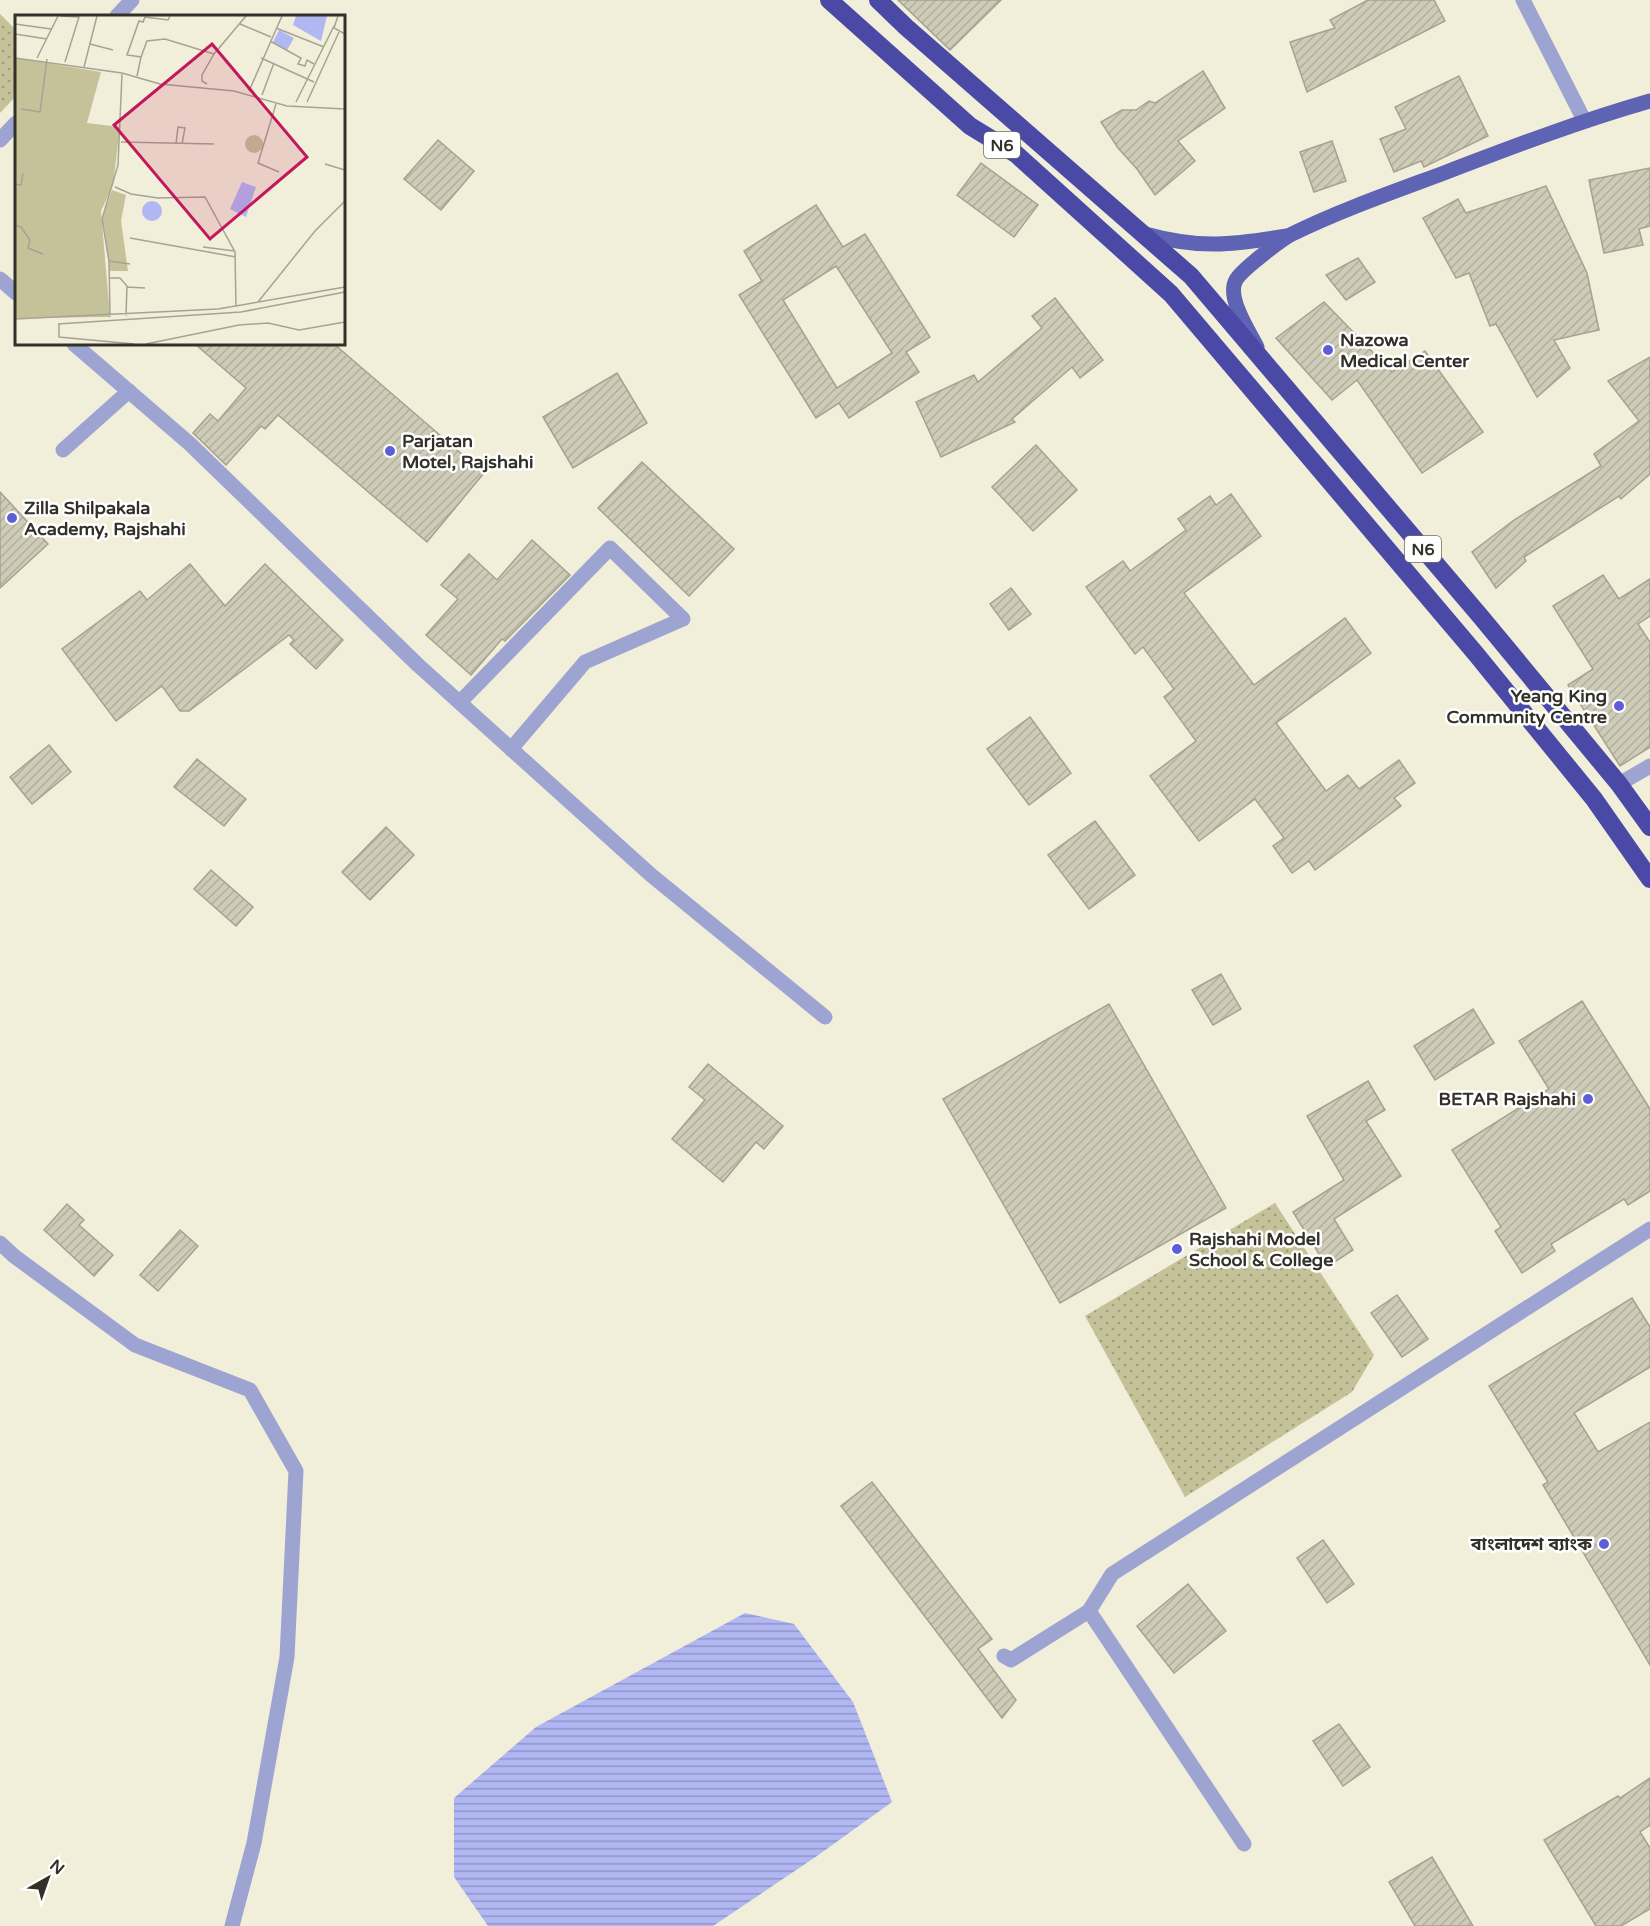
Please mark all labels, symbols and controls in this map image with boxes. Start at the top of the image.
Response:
inset map [15,15,345,345]
road number: N6 [984,132,1020,158]
place label: Nazowa Medical Center [1340,329,1470,372]
marker: Nazowa Medical Center [1321,343,1335,357]
place label: Parjatan Motel, Rajshahi [402,430,533,473]
marker: Parjatan Motel, Rajshahi [383,444,397,458]
place label: Zilla Shilpakala Academy, Rajshahi [24,497,186,540]
marker: Zilla Shilpakala Academy, Rajshahi [5,511,19,525]
road number: N6 [1405,536,1441,562]
place label: Yeang King Community Centre [1446,685,1607,728]
marker: Yeang King Community Centre [1612,699,1626,713]
place label: BETAR Rajshahi [1439,1088,1576,1110]
marker: BETAR Rajshahi [1581,1092,1595,1106]
place label: Rajshahi Model School & College [1189,1228,1333,1271]
marker: Rajshahi Model School & College [1170,1242,1184,1256]
place label: বাংলাদেশ ব্যাংক [1470,1533,1592,1555]
marker: বাংলাদেশ ব্যাংক [1597,1537,1611,1551]
north arrow [18,1848,78,1908]
text: N [46,1855,68,1879]

